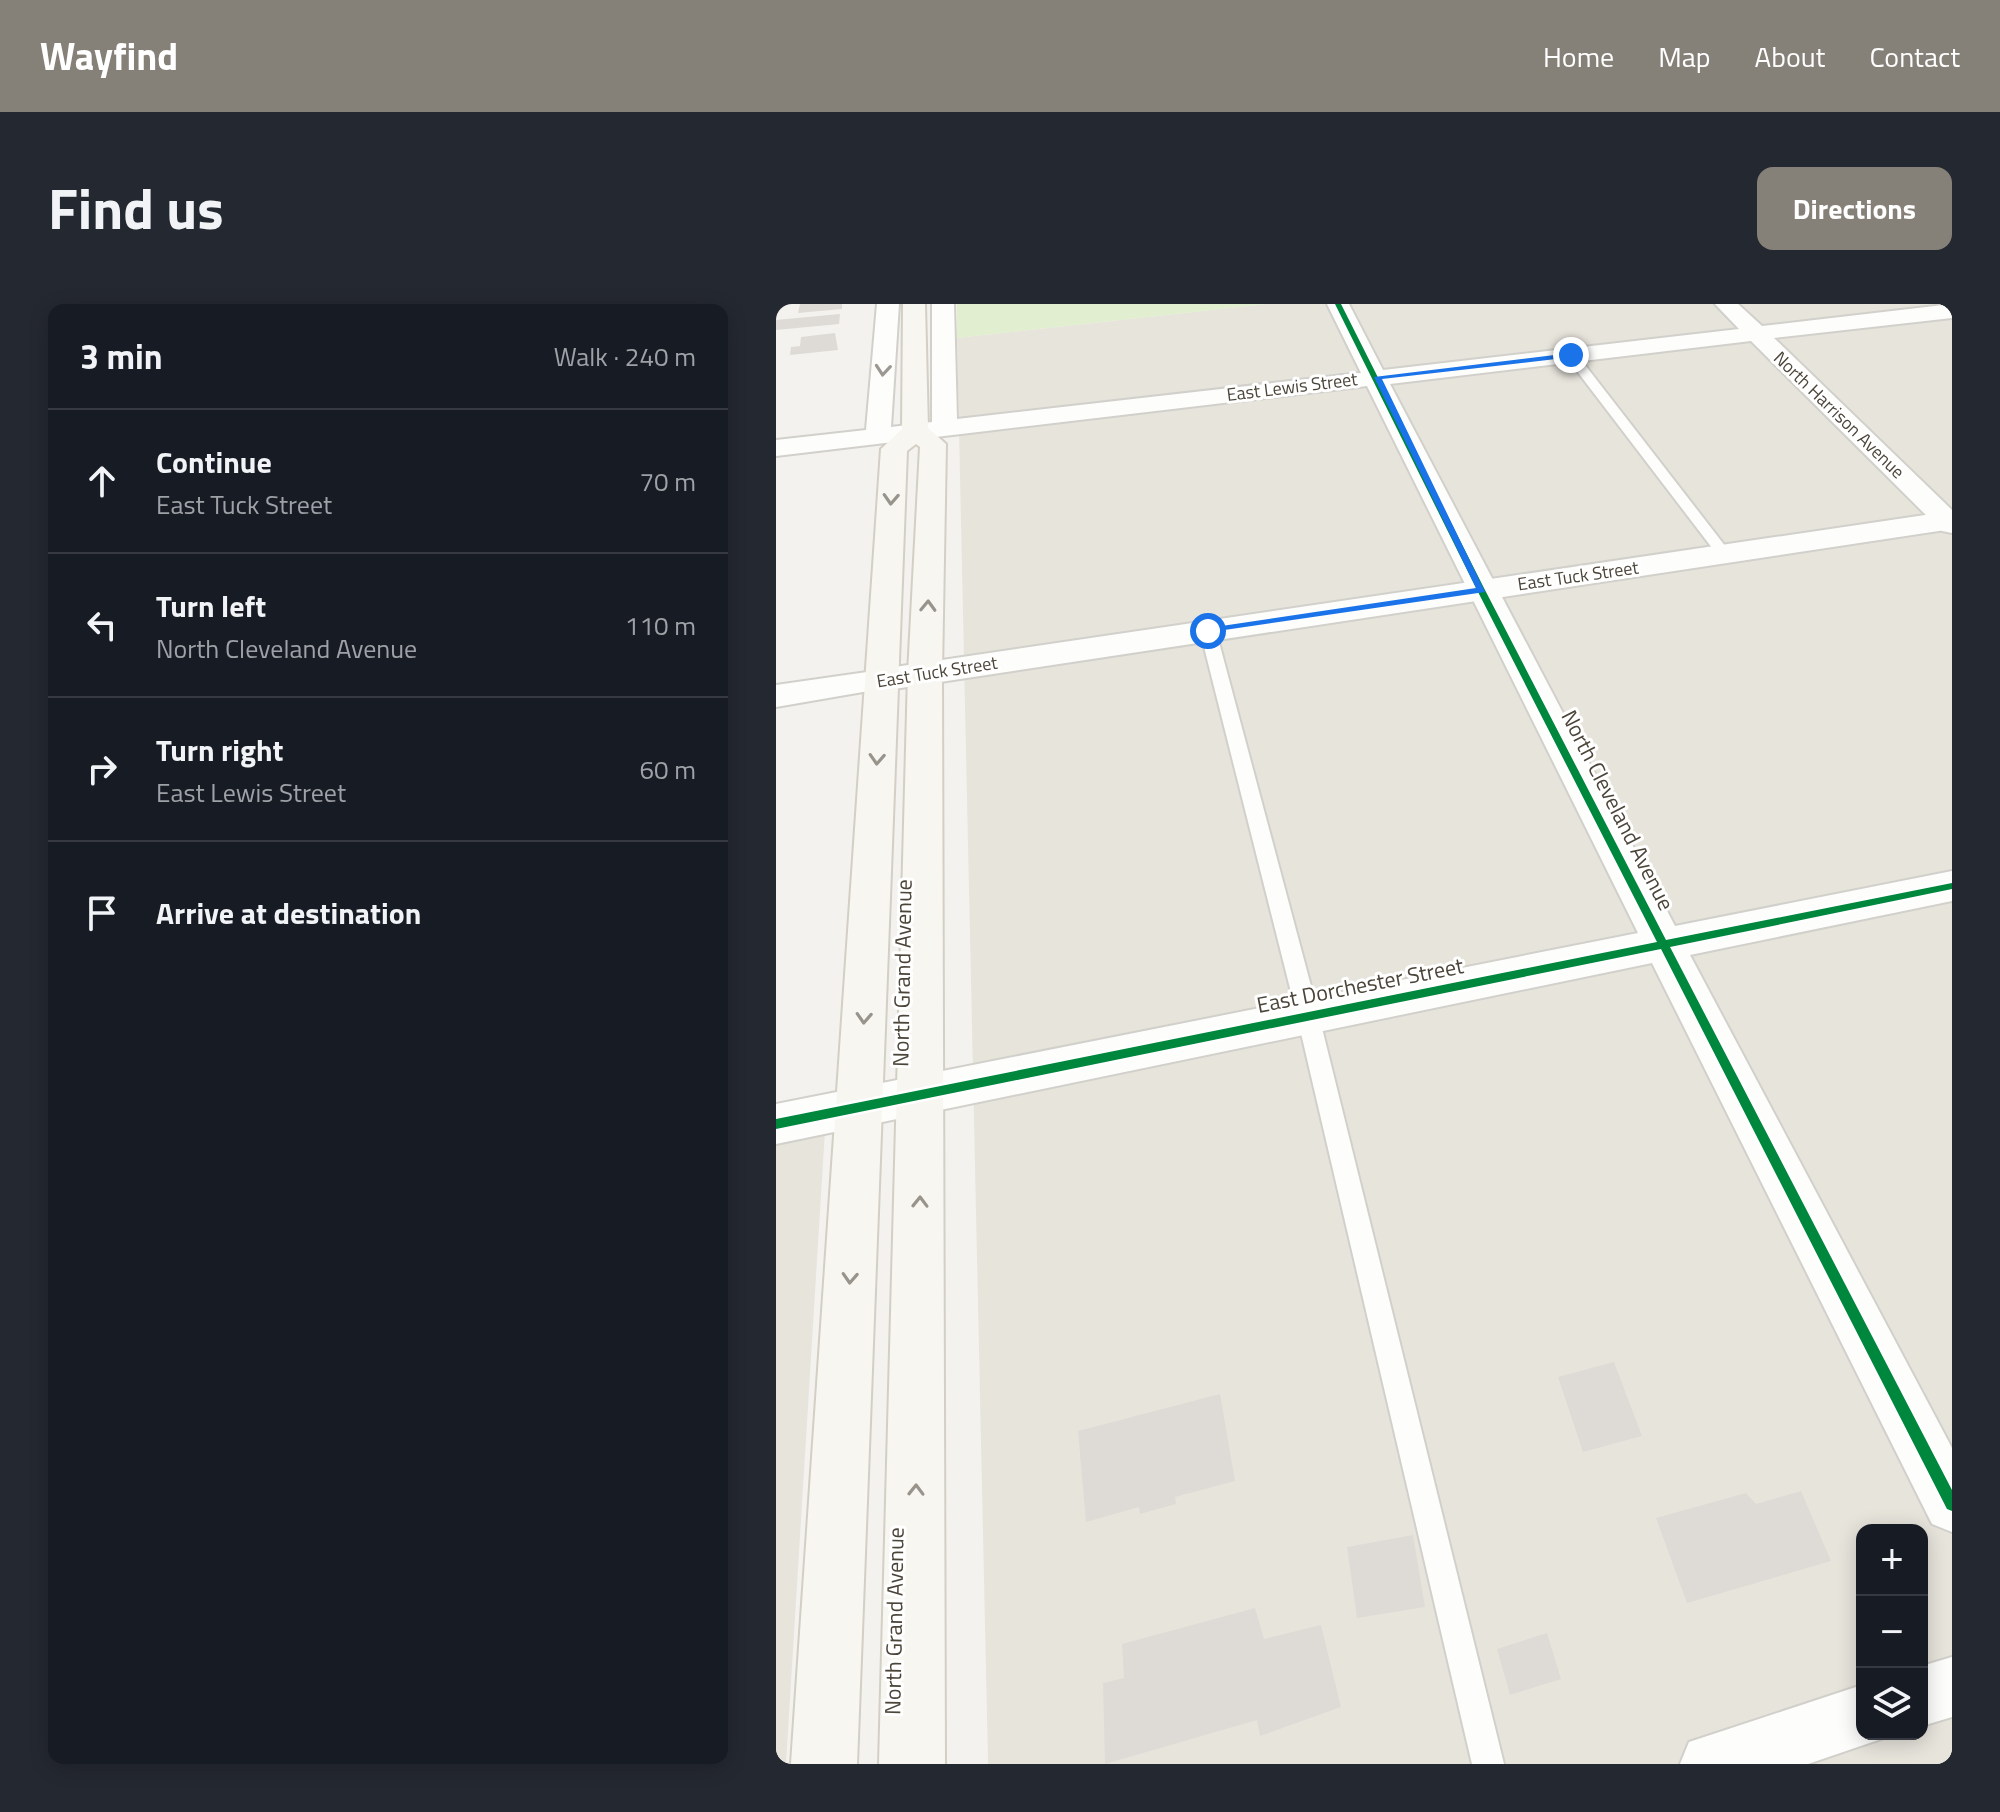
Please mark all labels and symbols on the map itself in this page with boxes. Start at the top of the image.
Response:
route end [1553,337,1589,373]
street label: North Harrison Avenue [1768,345,1911,484]
one-way arrow [875,364,892,377]
street label: East Lewis Street [1225,365,1360,408]
one-way arrow [883,493,900,506]
street label: East Tuck Street [1516,554,1641,597]
one-way arrow [919,599,936,612]
route start [1190,613,1226,649]
street label: East Tuck Street [875,649,1000,694]
street label: North Cleveland Avenue [1553,704,1683,916]
one-way arrow [869,753,886,766]
street label: North Grand Avenue [883,879,921,1067]
street label: East Dorchester Street [1254,948,1467,1022]
one-way arrow [855,1012,872,1025]
one-way arrow [911,1195,928,1208]
one-way arrow [842,1272,859,1285]
one-way arrow [907,1483,925,1496]
street label: North Grand Avenue [875,1527,913,1715]

